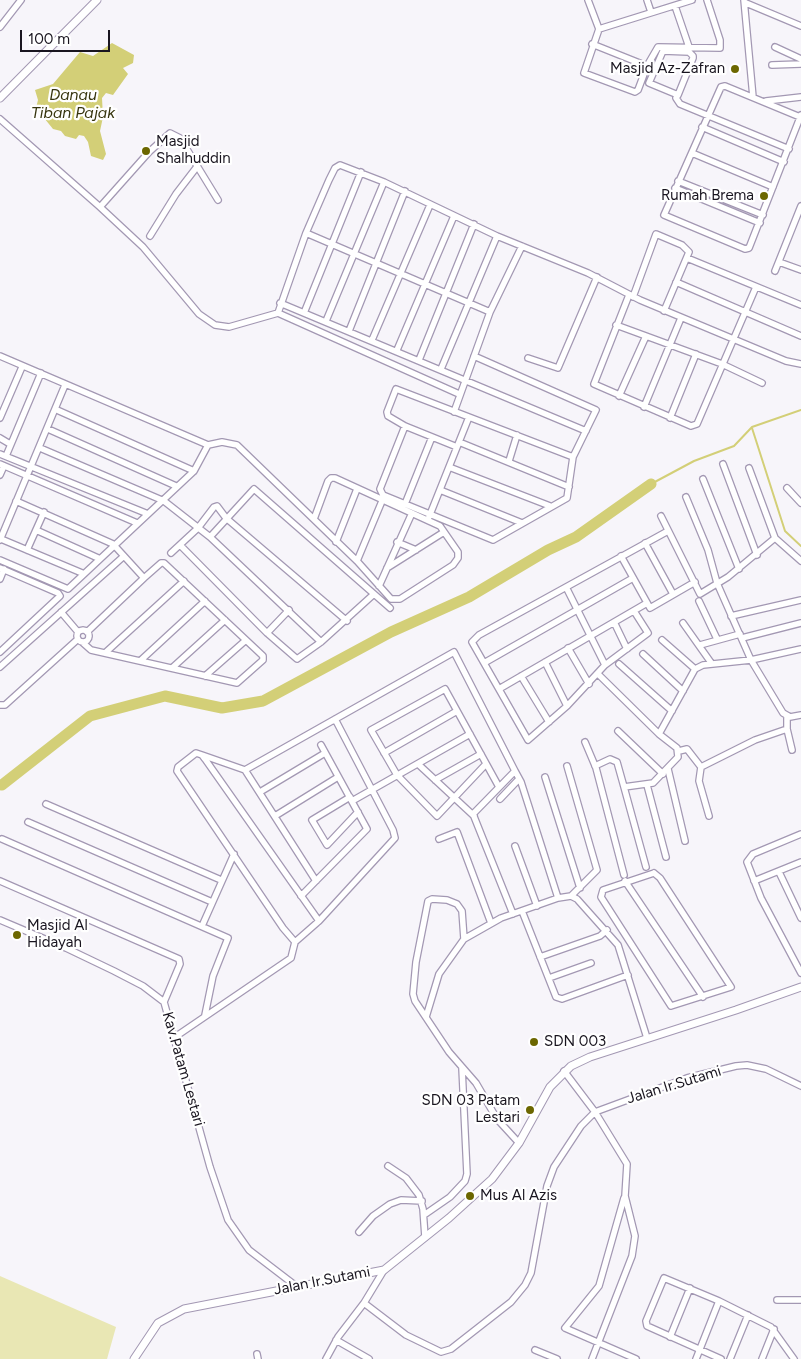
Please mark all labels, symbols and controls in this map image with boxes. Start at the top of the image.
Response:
scale bar [22,20,112,52]
text: 100 m [28,30,70,48]
place label: Masjid Az-Zafran [610,60,725,78]
marker: Masjid Az-Zafran [729,63,741,75]
water label: Danau Tiban Pajak [31,85,115,123]
place label: Masjid Shalhuddin [156,133,231,168]
marker: Masjid Shalhuddin [140,145,152,157]
place label: Rumah Brema [661,187,754,205]
marker: Rumah Brema [758,190,770,202]
place label: Masjid Al Hidayah [27,917,88,952]
marker: Masjid Al Hidayah [11,929,23,941]
street label: Kav.Patam Lestari [158,1010,208,1128]
place label: SDN 003 [544,1033,606,1051]
marker: SDN 003 [528,1036,540,1048]
street label: Jalan Ir.Sutami [625,1062,723,1108]
place label: SDN 03 Patam Lestari [421,1092,520,1127]
marker: SDN 03 Patam Lestari [524,1104,536,1116]
place label: Mus Al Azis [480,1187,557,1205]
marker: Mus Al Azis [464,1190,476,1202]
street label: Jalan Ir.Sutami [272,1263,372,1299]

